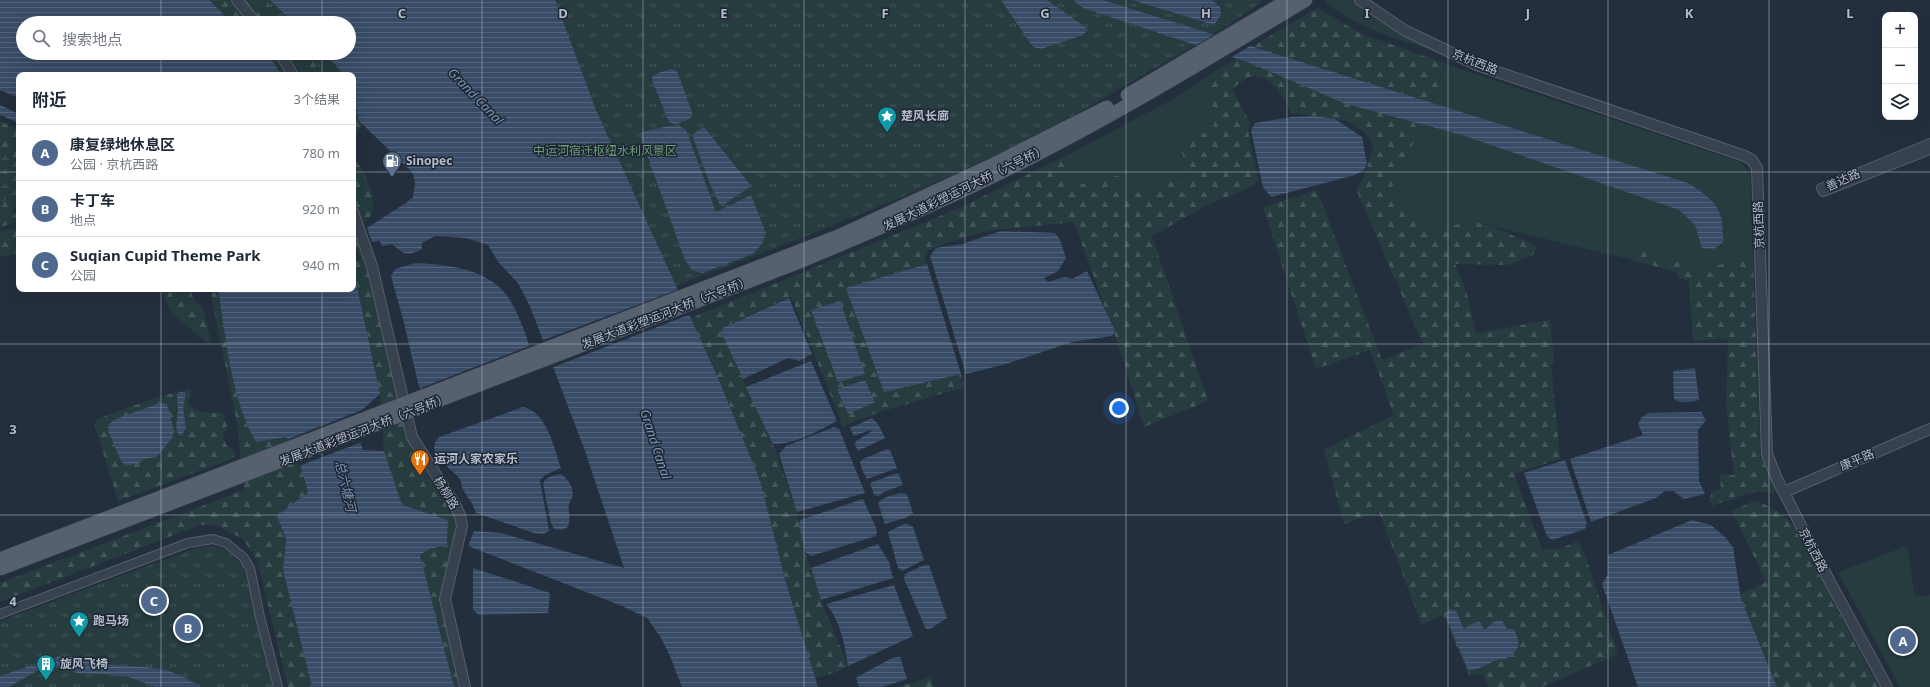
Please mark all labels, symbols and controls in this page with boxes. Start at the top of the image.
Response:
text: C [398,4,406,22]
text: D [558,4,568,22]
text: E [720,4,728,22]
text: F [881,4,889,22]
text: G [1040,4,1050,22]
text: H [1201,4,1211,22]
text: I [1364,4,1370,22]
text: J [1525,4,1530,22]
text: K [1685,4,1694,22]
text: L [1846,4,1854,22]
map controls [1882,12,1918,120]
button: + [1882,12,1918,48]
search box [16,16,356,60]
icon: search [30,27,52,49]
text: 搜索地点 [62,29,122,49]
street label: 京杭西路 [1450,45,1501,78]
button: − [1882,48,1918,84]
water label: Grand Canal [444,64,508,129]
button: layers [1882,84,1918,120]
text: 附近 [32,88,66,111]
text: 3个结果 [294,90,340,108]
place icon: 楚风长廊 [876,105,898,133]
place label: 楚风长廊 [901,107,949,124]
text: 康复绿地休息区 [70,134,175,154]
street label: 发展大道彩塑运河大桥（六号桥） [880,140,1049,235]
park label: 中运河宿迁枢纽水利风景区 [533,142,677,159]
text: A [41,144,50,162]
text: 780 m [302,144,340,162]
fuel station icon: Sinopec [381,150,403,178]
place label: Sinopec [406,152,452,169]
text: 公园 · 京杭西路 [70,155,158,173]
street label: 善达路 [1823,164,1863,195]
text: 卡丁车 [70,190,115,210]
text: B [41,200,49,218]
text: 920 m [302,200,340,218]
street label: 京杭西路 [1749,201,1768,249]
text: 地点 [70,211,96,229]
text: Suqian Cupid Theme Park [70,245,261,265]
text: C [41,256,49,274]
text: 940 m [302,256,340,274]
text: 公园 [70,266,96,284]
street label: 发展大道彩塑运河大桥（六号桥） [579,272,753,353]
street label: 发展大道彩塑运河大桥（六号桥） [277,389,451,470]
your location [1109,398,1129,418]
water label: Grand Canal [636,407,676,482]
text: 3 [9,420,17,438]
street label: 康平路 [1837,445,1877,474]
restaurant icon: 运河人家农家乐 [409,448,431,476]
place label: 运河人家农家乐 [434,450,518,467]
water label: 总六塘河 [331,459,361,516]
street label: 杨柳路 [430,473,463,513]
street label: 京杭西路 [1795,525,1832,575]
pin: C [141,586,167,616]
text: 4 [9,592,17,610]
place icon: 跑马场 [68,610,90,638]
place label: 跑马场 [93,612,129,629]
pin: B [175,613,201,643]
pin: A [1890,626,1916,656]
building icon: 旋风飞椅 [35,653,57,681]
place label: 旋风飞椅 [60,655,108,672]

